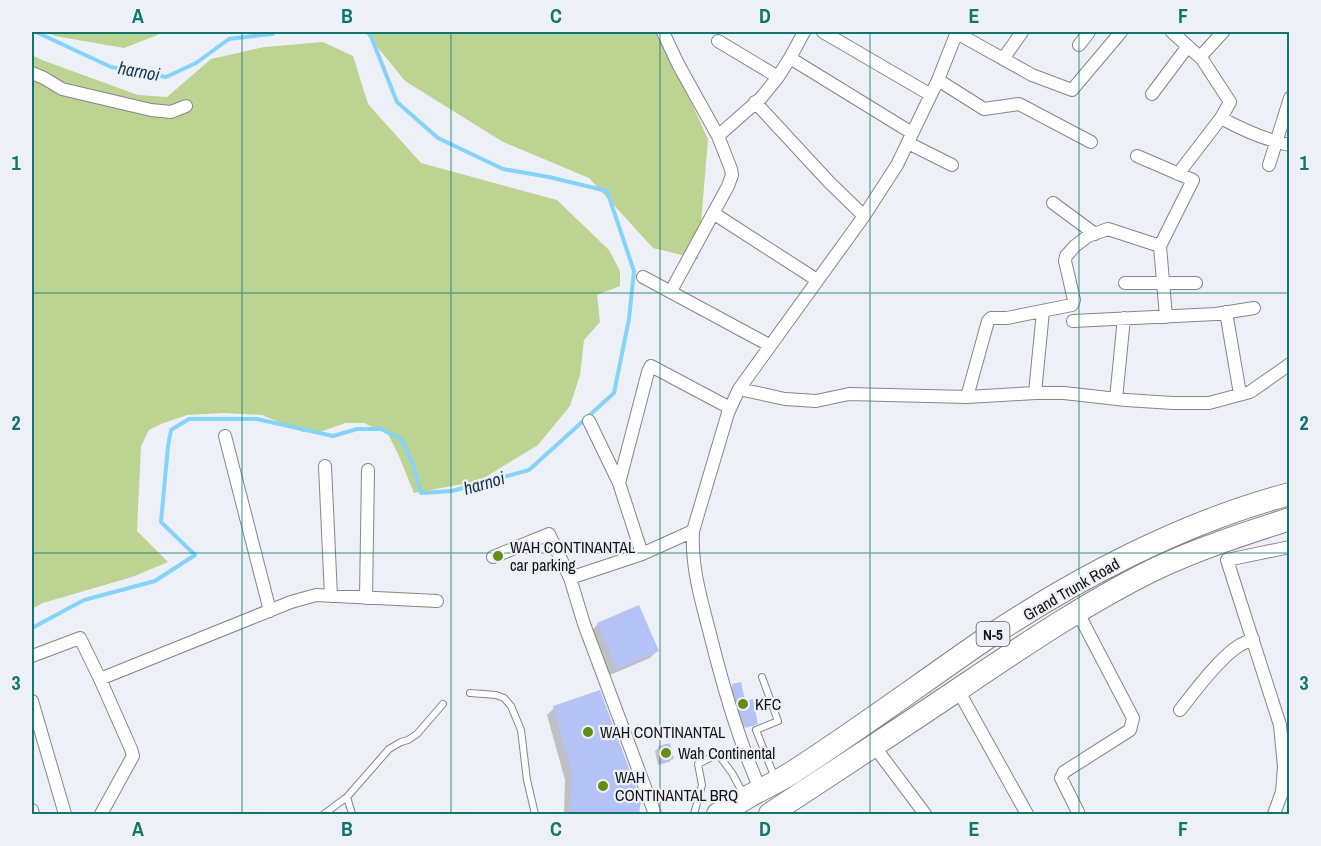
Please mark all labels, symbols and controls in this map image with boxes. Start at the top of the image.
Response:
text: A [132,2,144,29]
text: B [341,2,353,29]
text: C [550,2,562,29]
text: D [759,2,771,29]
text: E [969,2,980,29]
text: F [1178,2,1188,29]
water label: harnoi [116,55,162,87]
text: 1 [11,149,21,176]
text: 1 [1299,149,1309,176]
text: 2 [11,409,21,436]
text: 2 [1299,409,1309,436]
water label: harnoi [460,465,508,501]
place label: WAH CONTINANTAL car parking [510,536,636,576]
marker: WAH CONTINANTAL car parking [491,549,505,563]
street label: Grand Trunk Road [1019,552,1123,626]
road number: N-5 [976,622,1010,646]
text: 3 [11,669,21,696]
text: 3 [1299,669,1309,696]
place label: KFC [755,693,781,715]
marker: KFC [736,697,750,711]
place label: WAH CONTINANTAL [600,721,726,743]
marker: WAH CONTINANTAL [581,725,595,739]
place label: Wah Continental [678,742,775,764]
marker: Wah Continental [659,746,673,760]
place label: WAH CONTINANTAL BRQ [615,766,738,806]
marker: WAH CONTINANTAL BRQ [596,779,610,793]
text: A [132,815,144,842]
text: B [341,815,353,842]
text: C [550,815,562,842]
text: D [759,815,771,842]
text: E [969,815,980,842]
text: F [1178,815,1188,842]

